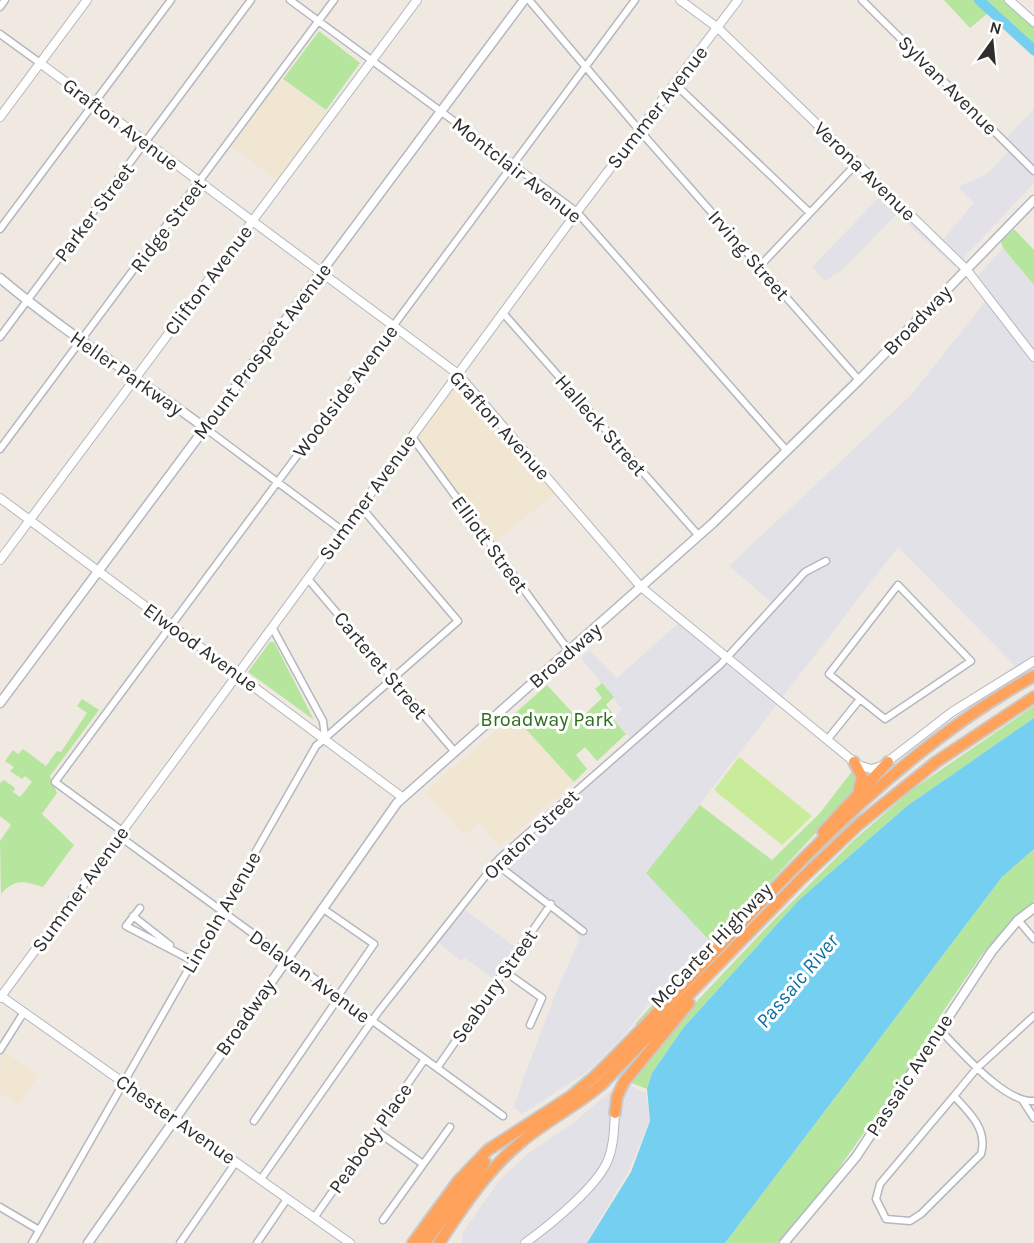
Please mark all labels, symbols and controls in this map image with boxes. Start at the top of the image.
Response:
north arrow [962,12,1022,72]
text: N [988,17,1004,39]
street label: Sylvan Avenue [893,31,1002,140]
street label: Summer Avenue [602,41,713,173]
street label: Grafton Avenue [58,73,183,175]
street label: Montclair Avenue [447,113,586,228]
street label: Verona Avenue [809,117,920,226]
street label: Parker Street [50,158,139,266]
street label: Ridge Street [126,174,211,277]
street label: Irving Street [703,206,794,305]
street label: Clifton Avenue [160,221,257,340]
street label: Mount Prospect Avenue [189,259,336,444]
street label: Broadway [878,281,956,360]
street label: Woodside Avenue [288,320,403,462]
street label: Heller Parkway [66,326,188,421]
street label: Grafton Avenue [445,366,555,485]
street label: Halleck Street [550,370,651,481]
street label: Summer Avenue [314,430,421,565]
street label: Elliott Street [447,491,533,598]
street label: Elwood Avenue [139,598,262,697]
street label: Carteret Street [329,607,432,724]
street label: Broadway [524,618,606,693]
park label: Broadway Park [480,708,614,731]
street label: Oraton Street [479,784,584,884]
street label: Summer Avenue [27,822,134,957]
street label: Lincoln Avenue [177,847,266,977]
street label: McCarter Highway [646,878,777,1013]
street label: Delavan Avenue [245,925,375,1028]
street label: Seabury Street [447,925,542,1048]
water label: Passaic River [751,929,844,1033]
street label: Broadway [211,975,280,1060]
street label: Passaic Avenue [861,1010,957,1141]
street label: Chester Avenue [111,1070,240,1169]
street label: Peabody Place [324,1079,417,1198]

